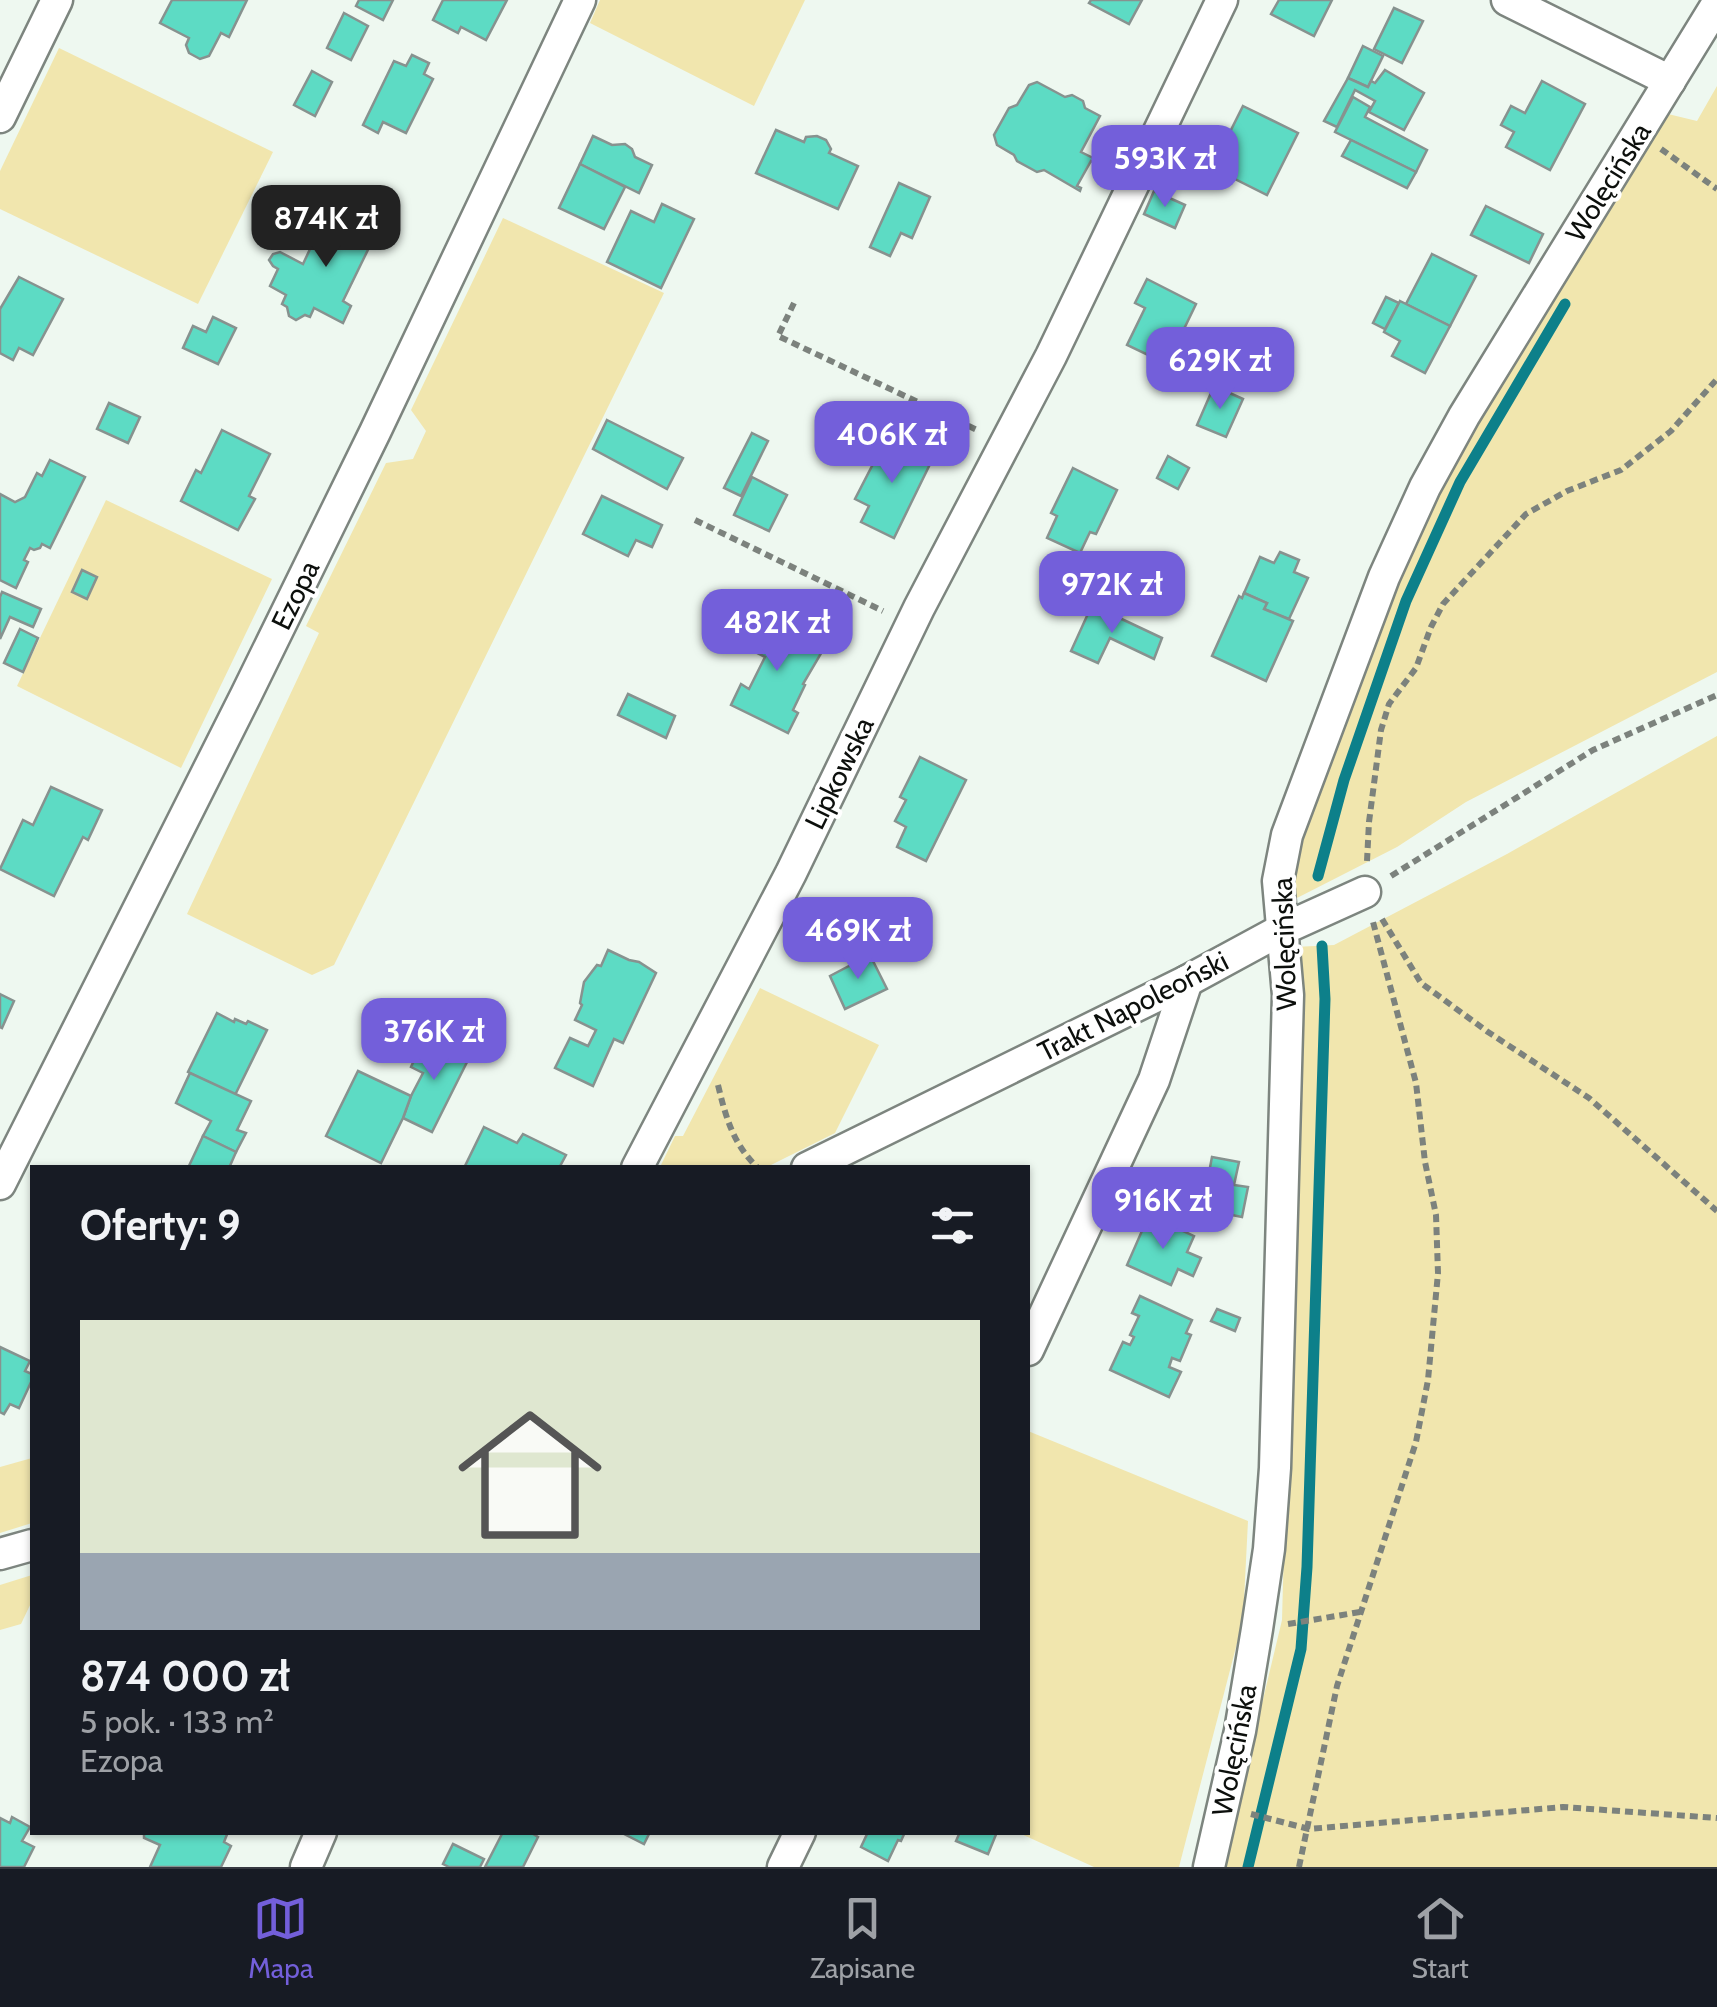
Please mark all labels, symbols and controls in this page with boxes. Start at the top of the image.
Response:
street label: Wolęcińska [1558,116,1658,248]
pin: 593K zł [1073,125,1257,210]
text: 593K zł [1113,138,1217,177]
pin: 874K zł [234,185,418,270]
text: 874K zł [273,198,379,237]
pin: 629K zł [1128,327,1312,412]
text: 629K zł [1168,340,1272,379]
pin: 406K zł [800,401,984,486]
text: 406K zł [836,414,948,453]
pin: 972K zł [1020,551,1204,636]
street label: Ezopa [264,554,326,635]
text: 972K zł [1061,564,1163,603]
pin: 482K zł [685,589,869,674]
text: 482K zł [724,602,830,641]
street label: Lipkowska [797,711,881,835]
street label: Wolęcińska [1265,876,1303,1011]
pin: 469K zł [766,897,950,982]
text: 469K zł [805,910,911,949]
street label: Trakt Napoleoński [1032,943,1234,1069]
pin: 376K zł [342,998,526,1083]
text: 376K zł [383,1011,485,1050]
pin: 916K zł [1071,1167,1255,1252]
text: 916K zł [1114,1180,1212,1219]
icon: filters [925,1198,980,1253]
text: Oferty: 9 [80,1199,241,1251]
icon: home [440,1385,620,1565]
text: 874 000 zł [80,1650,290,1702]
street label: Wolęcińska [1205,1681,1264,1819]
text: 5 pok. · 133 m² [80,1702,274,1741]
text: Ezopa [80,1741,163,1780]
tab: Mapa [248,1891,313,1985]
tab: Zapisane [810,1891,915,1985]
tab: Start [1412,1891,1469,1985]

